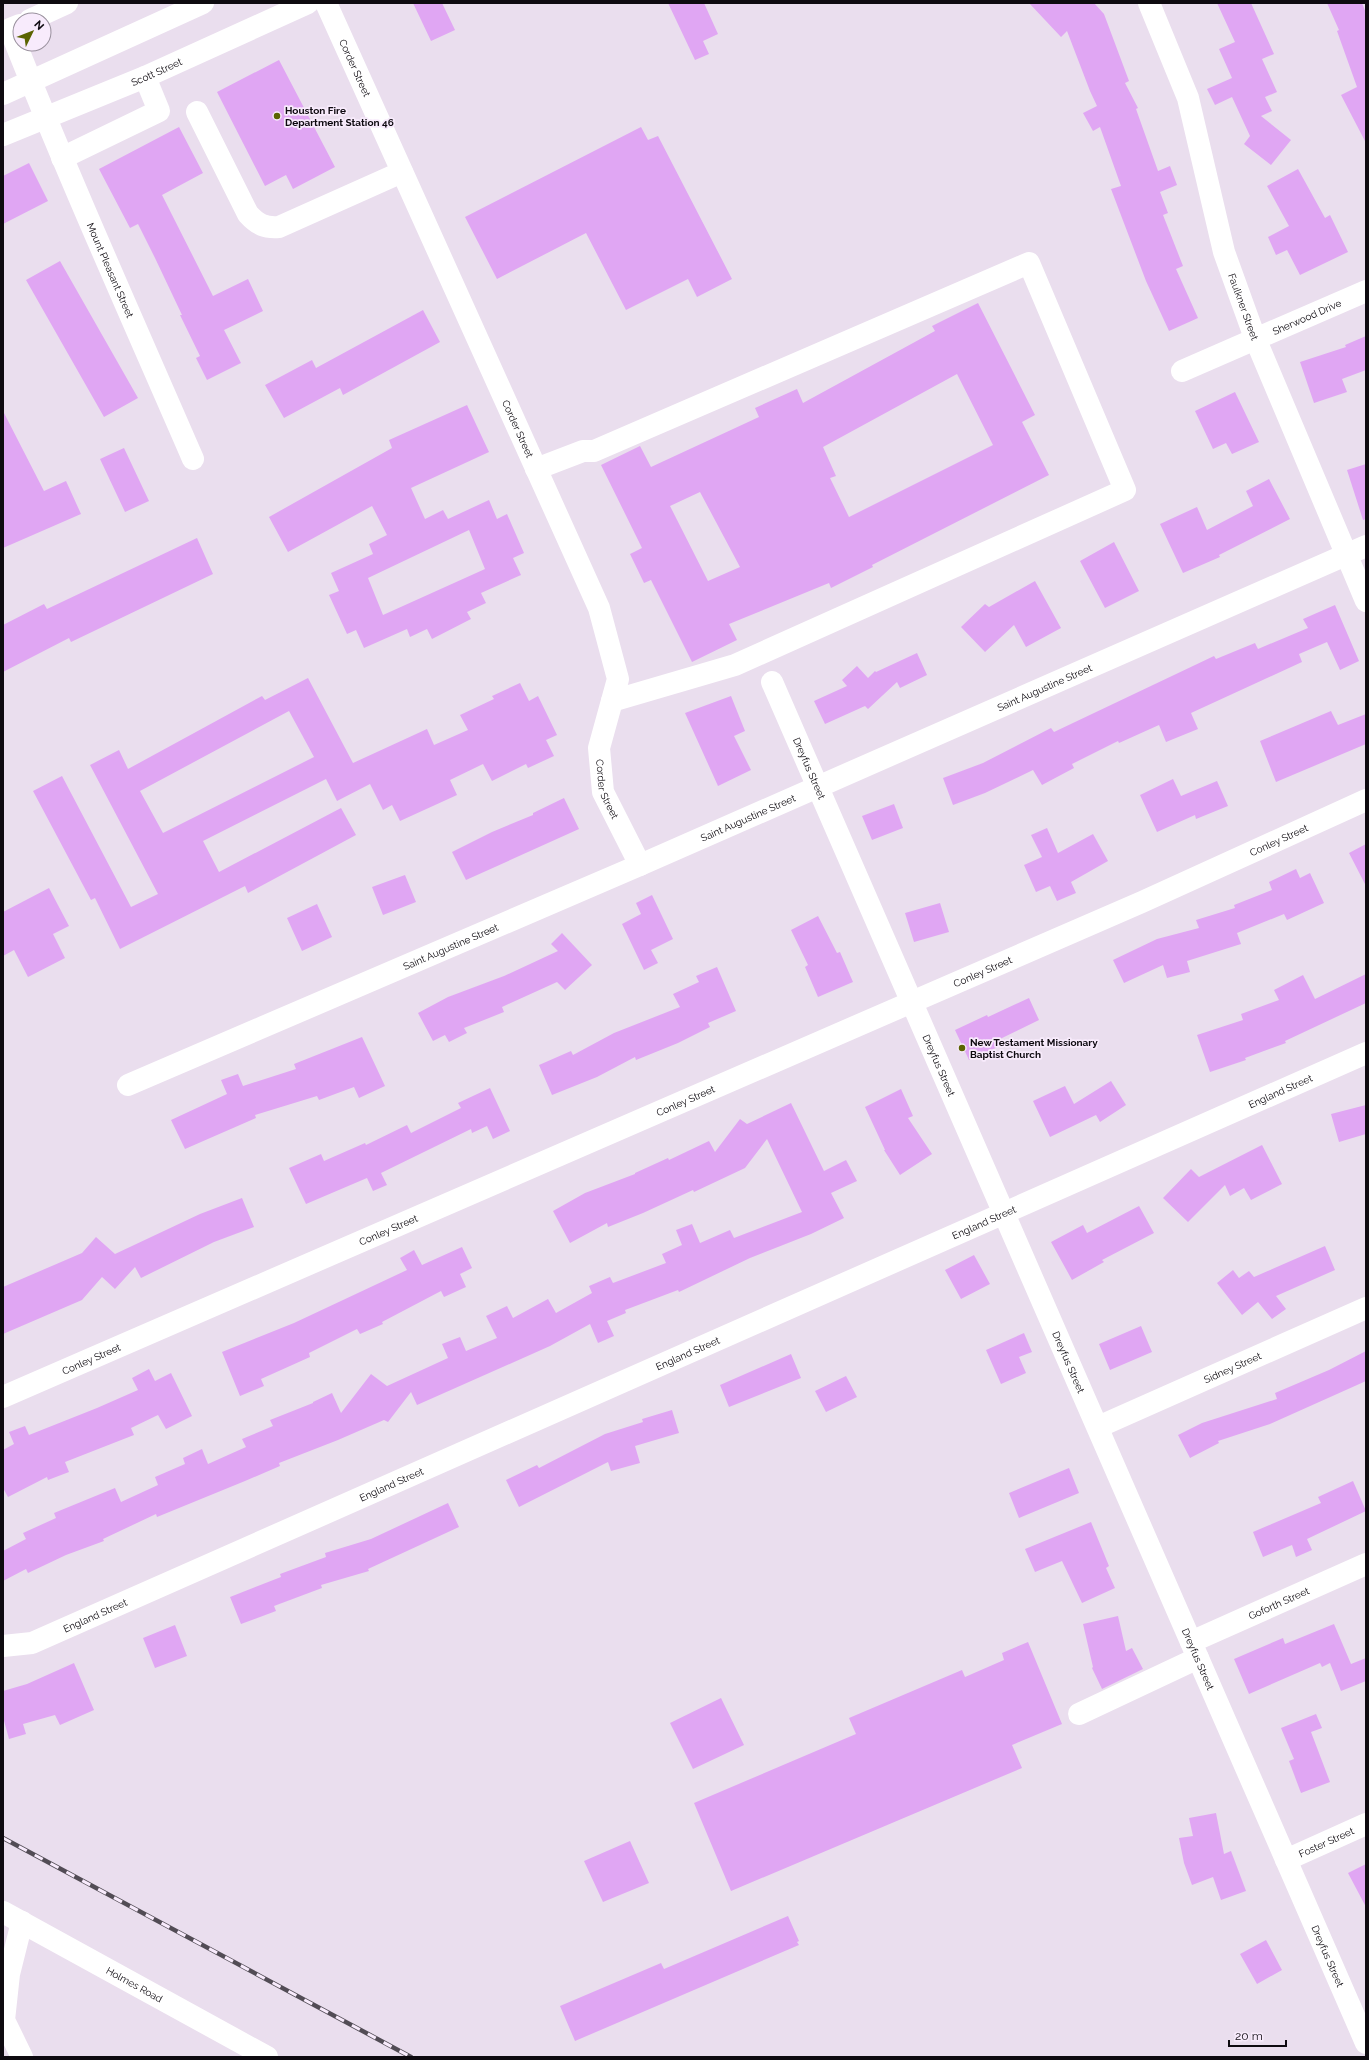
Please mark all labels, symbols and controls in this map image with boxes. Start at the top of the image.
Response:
north arrow [12,12,52,52]
text: N [31,18,47,33]
street label: Corder Street [337,37,373,99]
street label: Scott Street [130,56,184,88]
place label: Houston Fire Department Station 46 [285,105,394,128]
marker: Houston Fire Department Station 46 [272,111,282,121]
street label: Mount Pleasant Street [85,221,136,320]
street label: Faulkner Street [1226,272,1261,343]
street label: Sherwood Drive [1271,297,1343,337]
street label: Corder Street [500,398,536,460]
street label: Saint Augustine Street [996,662,1094,713]
street label: Dreyfus Street [791,736,828,801]
street label: Corder Street [594,759,621,821]
street label: Saint Augustine Street [699,792,798,844]
street label: Conley Street [1248,822,1310,858]
street label: Saint Augustine Street [402,921,500,972]
street label: Conley Street [952,954,1014,989]
street label: Dreyfus Street [920,1033,957,1098]
place label: New Testament Missionary Baptist Church [970,1037,1098,1060]
marker: New Testament Missionary Baptist Church [957,1043,967,1053]
street label: England Street [1247,1072,1315,1110]
street label: Conley Street [655,1083,717,1118]
street label: England Street [950,1203,1018,1241]
street label: Conley Street [357,1212,420,1248]
street label: Dreyfus Street [1050,1330,1087,1395]
street label: England Street [654,1334,722,1372]
street label: Conley Street [60,1341,123,1377]
street label: Sidney Street [1202,1350,1264,1385]
street label: England Street [358,1465,426,1503]
street label: Goforth Street [1247,1585,1311,1622]
street label: England Street [62,1596,129,1635]
street label: Dreyfus Street [1180,1627,1216,1692]
street label: Foster Street [1297,1825,1356,1860]
street label: Dreyfus Street [1309,1924,1346,1989]
street label: Holmes Road [104,1965,164,2005]
scale bar [1229,2022,1286,2048]
text: 20 m [1235,2029,1263,2043]

